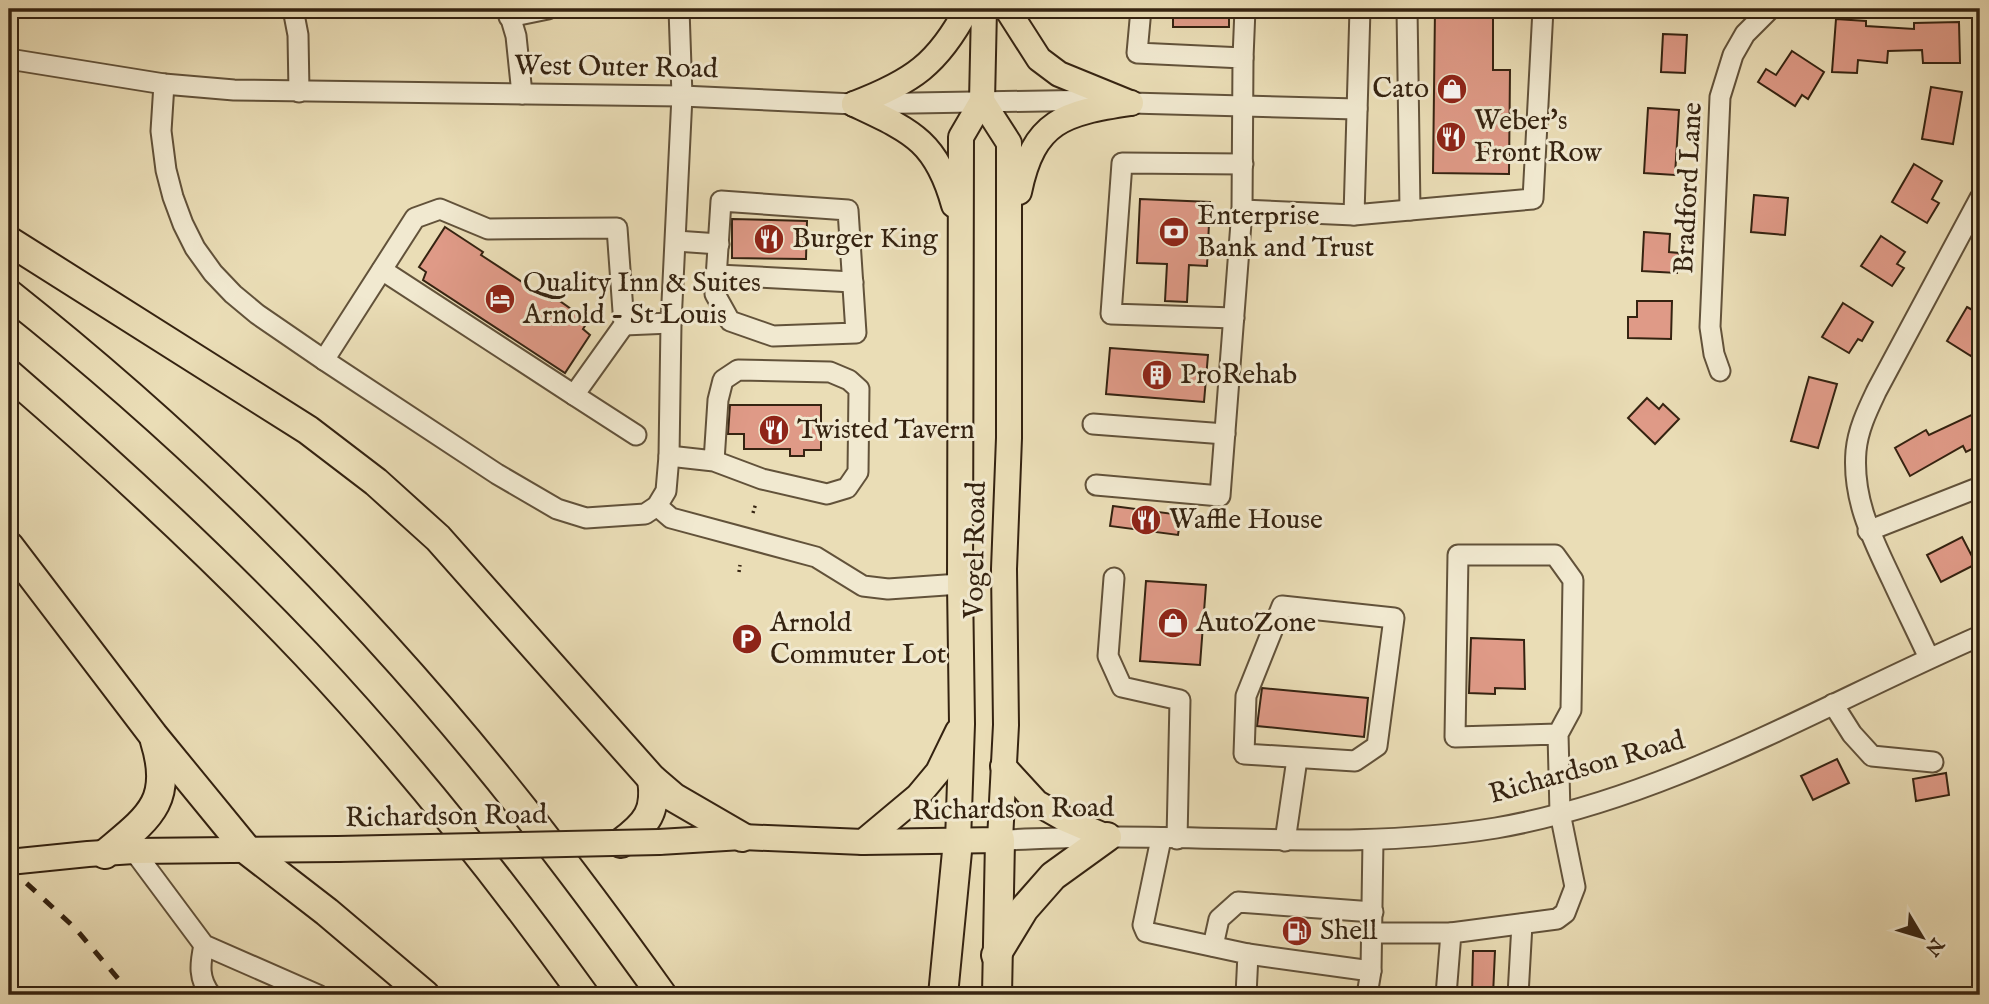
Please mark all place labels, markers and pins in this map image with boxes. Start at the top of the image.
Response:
place label: Cato [1372,72,1429,107]
shop icon: Cato [1435,72,1469,106]
place label: Weber's Front Row [1474,104,1602,171]
restaurant icon: Weber's Front Row [1434,120,1468,154]
place label: Enterprise Bank and Trust [1197,199,1375,266]
bank icon: Enterprise Bank and Trust [1157,215,1191,249]
restaurant icon: Burger King [752,222,786,256]
place label: Burger King [792,222,938,257]
place label: Quality Inn & Suites Arnold - St Louis [522,266,761,333]
hotel icon: Quality Inn & Suites Arnold - St Louis [483,282,517,316]
building icon: ProRehab [1140,358,1174,392]
place label: ProRehab [1180,358,1297,393]
restaurant icon: Twisted Tavern [757,413,791,447]
place label: Twisted Tavern [797,413,975,448]
restaurant icon: Waffle House [1129,503,1163,537]
place label: Waffle House [1169,503,1323,538]
place label: Arnold Commuter Lot [769,606,947,673]
shop icon: AutoZone [1156,606,1190,640]
place label: AutoZone [1195,606,1316,641]
parking icon: Arnold Commuter Lot [730,622,764,656]
fuel station icon: Shell [1280,914,1314,948]
place label: Shell [1320,914,1378,949]

